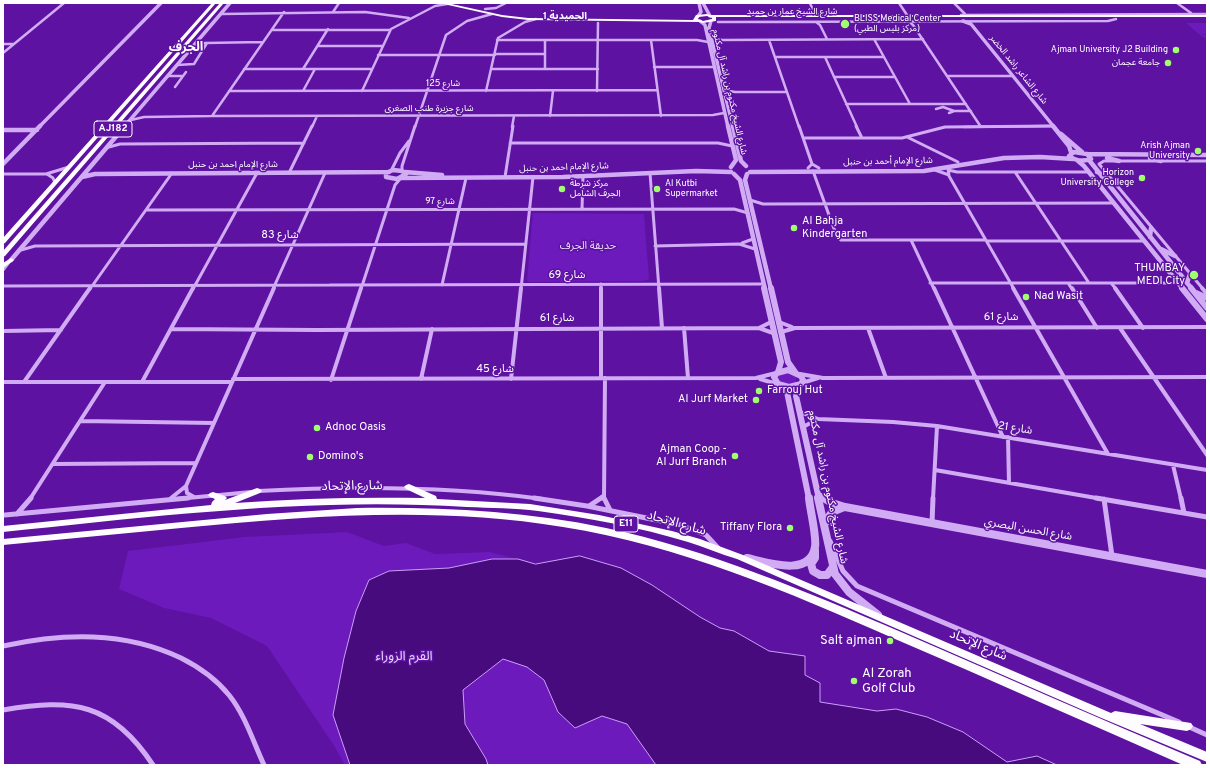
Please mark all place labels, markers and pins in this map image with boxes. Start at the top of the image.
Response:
place label: BLISS Medical Center (مركز بليس الطبي) [854,14,941,35]
marker: BLISS Medical Center (مركز بليس الطبي) [839,18,851,30]
place label: Ajman University J2 Building [1051,45,1168,55]
marker: Ajman University J2 Building [1171,45,1181,55]
place label: جامعة عجمان [1112,58,1160,68]
marker: جامعة عجمان [1163,58,1173,68]
place label: Arish Ajman University [1140,141,1190,162]
marker: Arish Ajman University [1193,146,1203,156]
place label: Horizon University College [1060,168,1134,189]
marker: Horizon University College [1137,173,1147,183]
place label: مركز شرطة الجرف الشامل [570,179,621,200]
place label: Al Kutbi Supermarket [665,179,718,200]
marker: مركز شرطة الجرف الشامل [557,184,567,194]
marker: Al Kutbi Supermarket [652,184,662,194]
place label: Al Bahja Kindergarten [802,215,868,241]
marker: Al Bahja Kindergarten [789,223,799,233]
place label: THUMBAY MEDI City [1134,262,1185,288]
marker: THUMBAY MEDI City [1188,269,1200,281]
place label: Nad Wasit [1034,290,1083,304]
marker: Nad Wasit [1021,292,1031,302]
place label: Farrouj Hut [767,384,823,398]
marker: Farrouj Hut [754,386,764,396]
place label: Al Jurf Market [678,393,748,407]
marker: Al Jurf Market [751,395,761,405]
place label: Adnoc Oasis [325,421,386,435]
marker: Adnoc Oasis [312,423,322,433]
place label: Ajman Coop - Al Jurf Branch [656,443,727,469]
place label: Domino's [318,450,364,464]
marker: Ajman Coop - Al Jurf Branch [730,451,740,461]
marker: Domino's [305,452,315,462]
place label: Tiffany Flora [720,521,782,535]
marker: Tiffany Flora [785,523,795,533]
place label: Salt ajman [820,633,882,649]
marker: Salt ajman [885,636,895,646]
place label: Al Zorah Golf Club [862,666,915,697]
marker: Al Zorah Golf Club [849,676,859,686]

